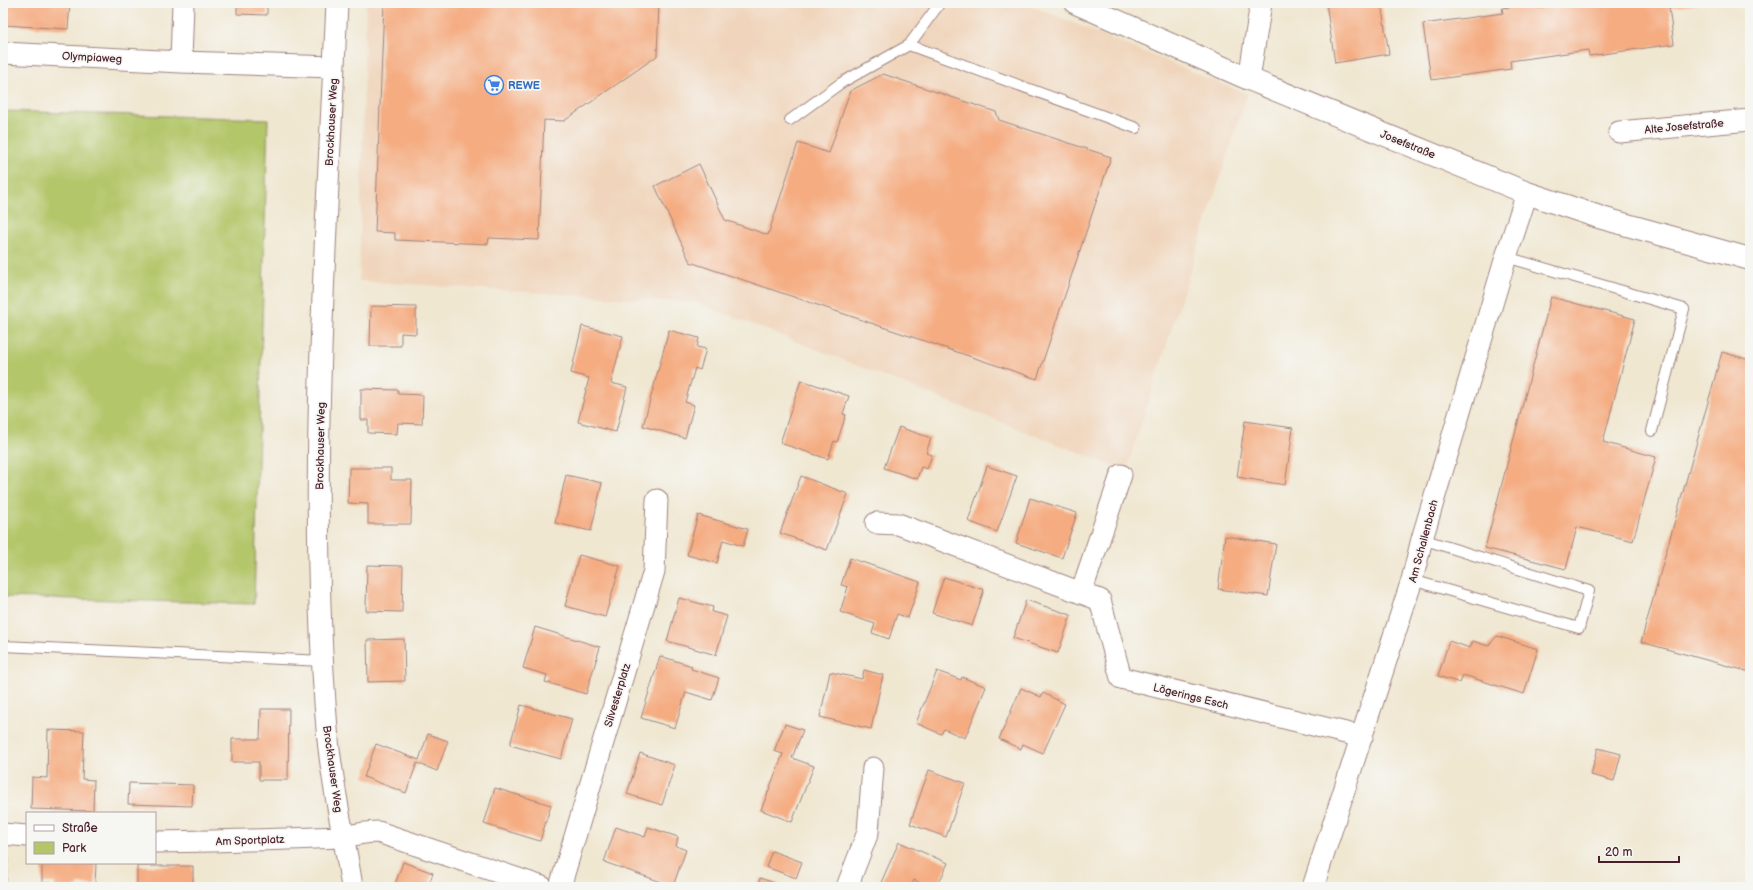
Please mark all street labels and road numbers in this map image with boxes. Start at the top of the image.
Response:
street label: Olympiaweg [62,49,122,66]
street label: Brockhauser Weg [323,78,340,166]
street label: Alte Josefstraße [1644,117,1725,136]
street label: Josefstraße [1378,128,1438,162]
street label: Brockhauser Weg [313,402,328,490]
street label: Am Schallenbach [1406,498,1441,584]
street label: Silvesterplatz [602,661,634,729]
street label: Lögerings Esch [1152,681,1230,712]
street label: Brockhauser Weg [320,725,345,814]
street label: Am Sportplatz [215,833,285,848]

